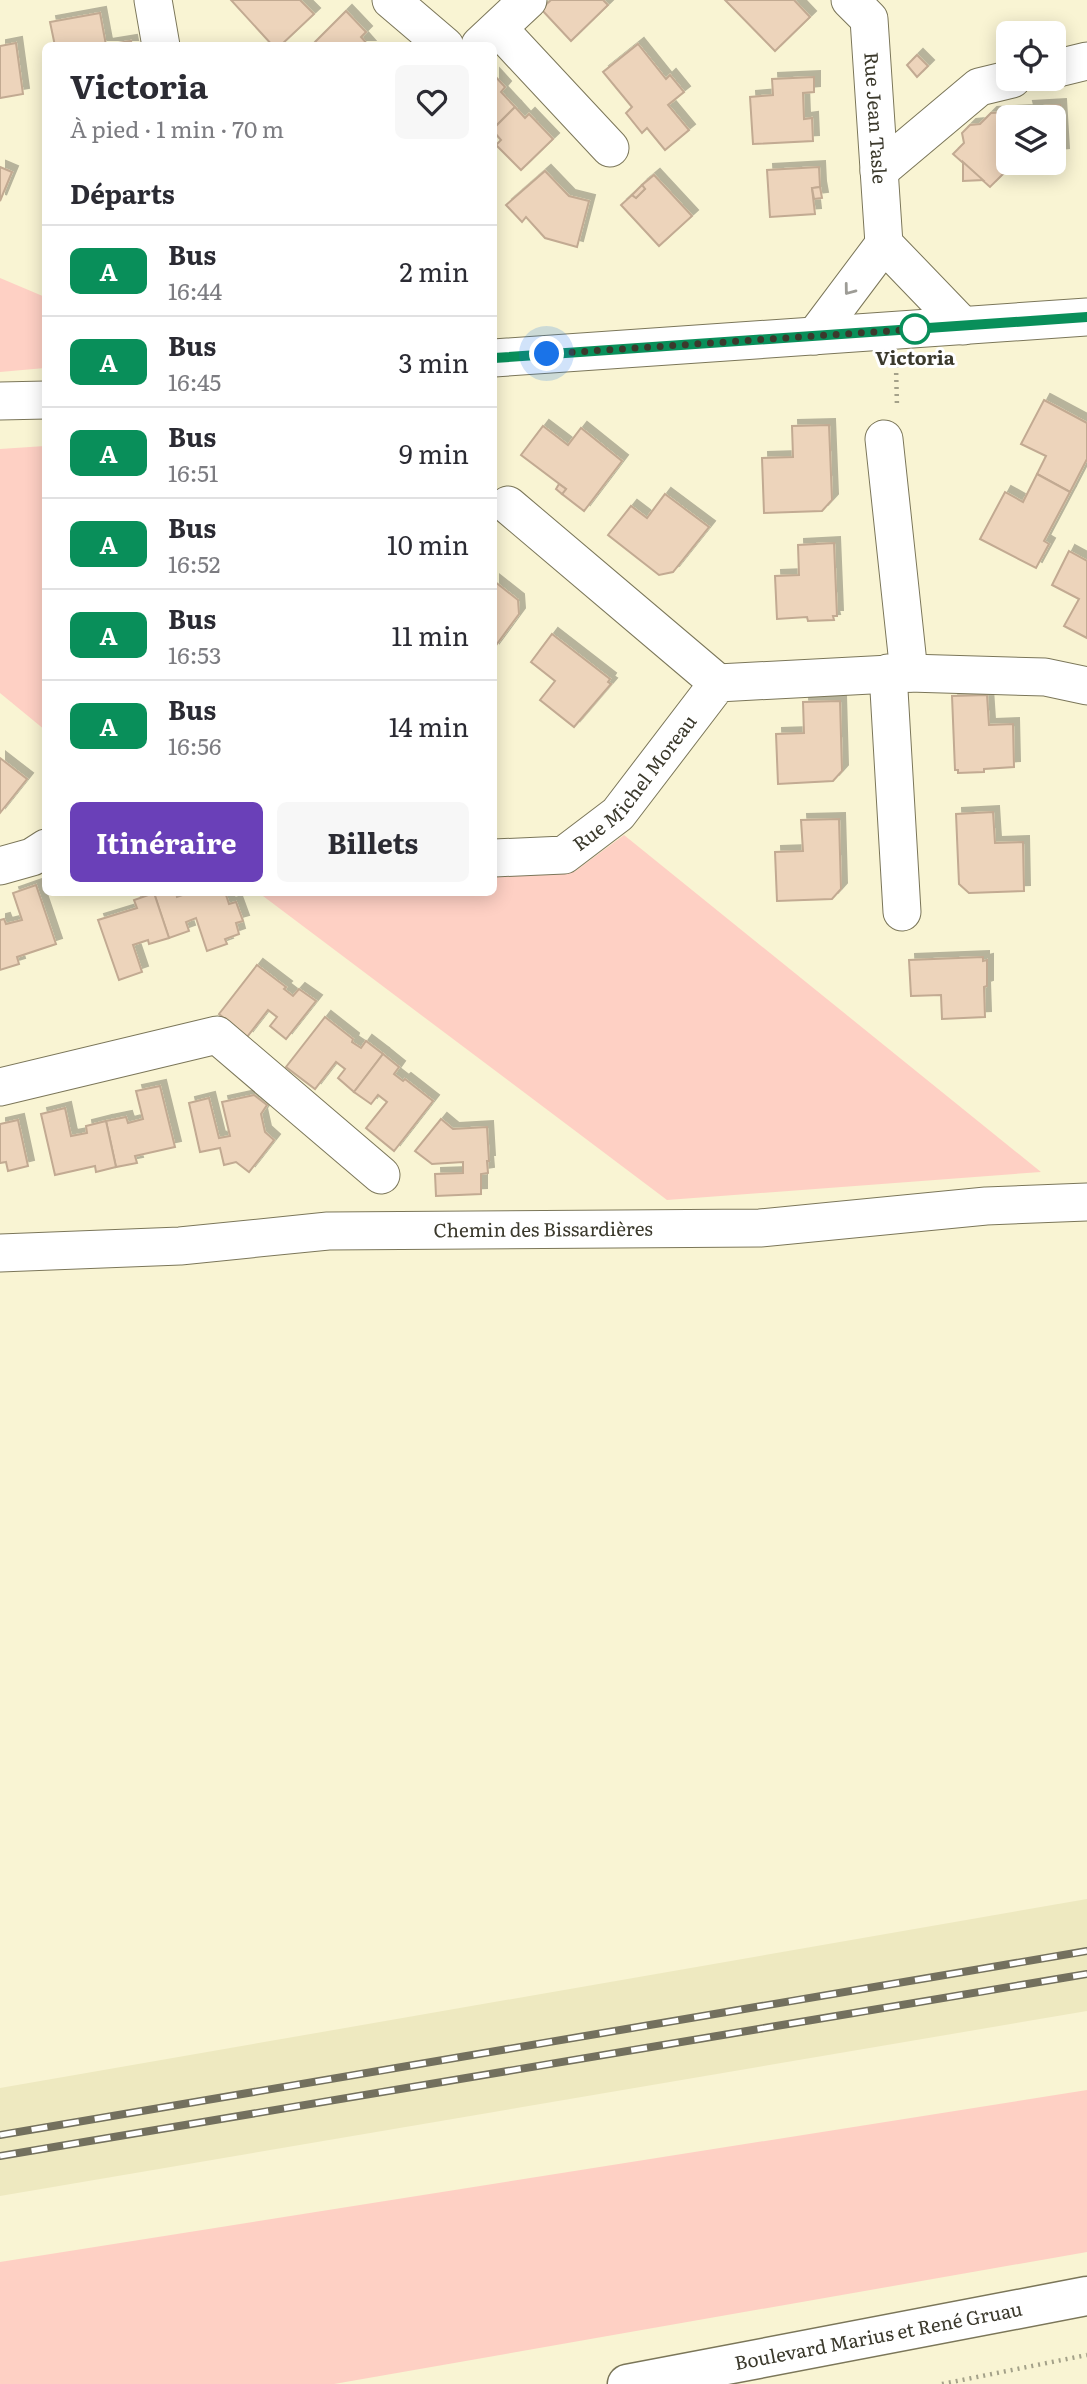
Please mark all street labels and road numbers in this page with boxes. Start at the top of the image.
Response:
street label: Rue Jean Tasle [858,51,895,185]
street label: Rue Michel Moreau [566,708,702,857]
street label: Chemin des Bissardières [433,1214,653,1243]
street label: Boulevard Marius et René Gruau [732,2294,1025,2376]

